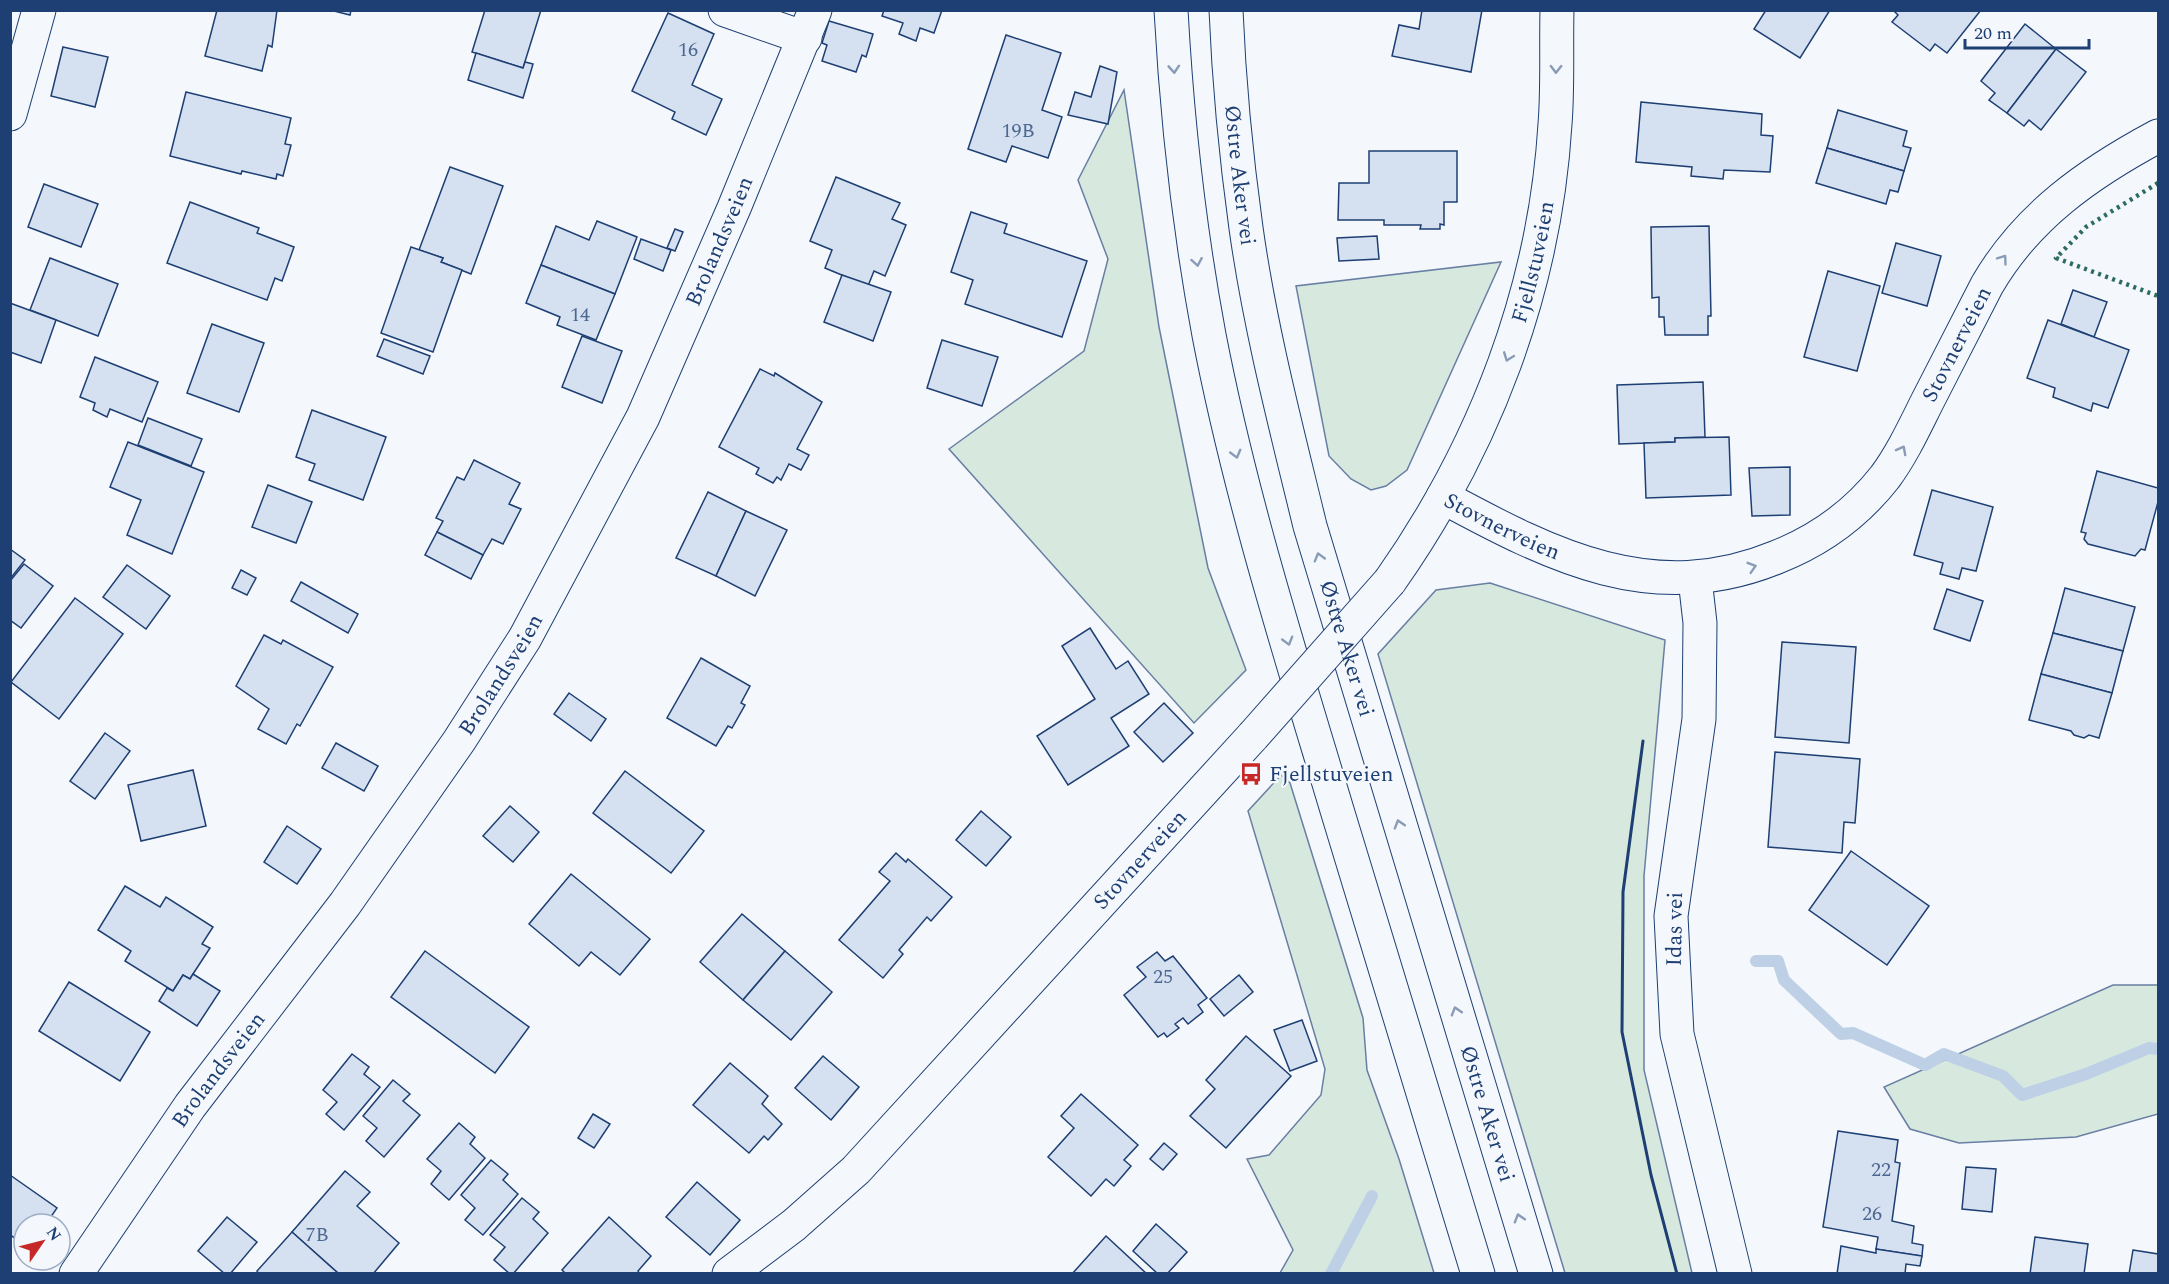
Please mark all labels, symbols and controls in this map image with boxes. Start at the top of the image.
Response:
scale bar [1965,12,2090,50]
text: 20 m [1974,20,2012,47]
house number: 16 [678,35,698,65]
one-way arrow [1168,64,1181,73]
one-way arrow [1550,64,1562,73]
street label: Østre Aker vei [1216,104,1265,248]
house number: 19B [1001,116,1035,146]
street label: Brolandsveien [677,171,762,311]
street label: Fjellstuveien [1503,199,1563,327]
one-way arrow [1996,255,2007,266]
one-way arrow [1190,257,1203,267]
street label: Stovnerveien [1913,281,2000,408]
house number: 14 [570,300,590,330]
one-way arrow [1503,351,1515,362]
one-way arrow [1895,446,1906,456]
one-way arrow [1228,448,1241,458]
street label: Stovnerveien [1438,484,1565,569]
one-way arrow [1314,552,1326,563]
one-way arrow [1746,562,1757,574]
street label: Østre Aker vei [1311,576,1383,721]
street label: Brolandsveien [450,608,552,742]
one-way arrow [1281,636,1293,646]
place label: Fjellstuveien [1269,758,1394,791]
bus stop icon: Fjellstuveien [1238,761,1264,787]
street label: Stovnerveien [1085,802,1195,917]
one-way arrow [1394,819,1406,830]
street label: Idas vei [1658,891,1692,967]
house number: 25 [1153,962,1173,992]
street label: Brolandsveien [163,1005,273,1135]
one-way arrow [1451,1006,1463,1017]
street label: Østre Aker vei [1451,1042,1524,1186]
house number: 22 [1871,1155,1891,1185]
house number: 26 [1862,1199,1882,1229]
north arrow [12,1212,72,1272]
one-way arrow [1514,1213,1526,1223]
house number: 7B [305,1220,329,1250]
text: N [40,1222,67,1246]

